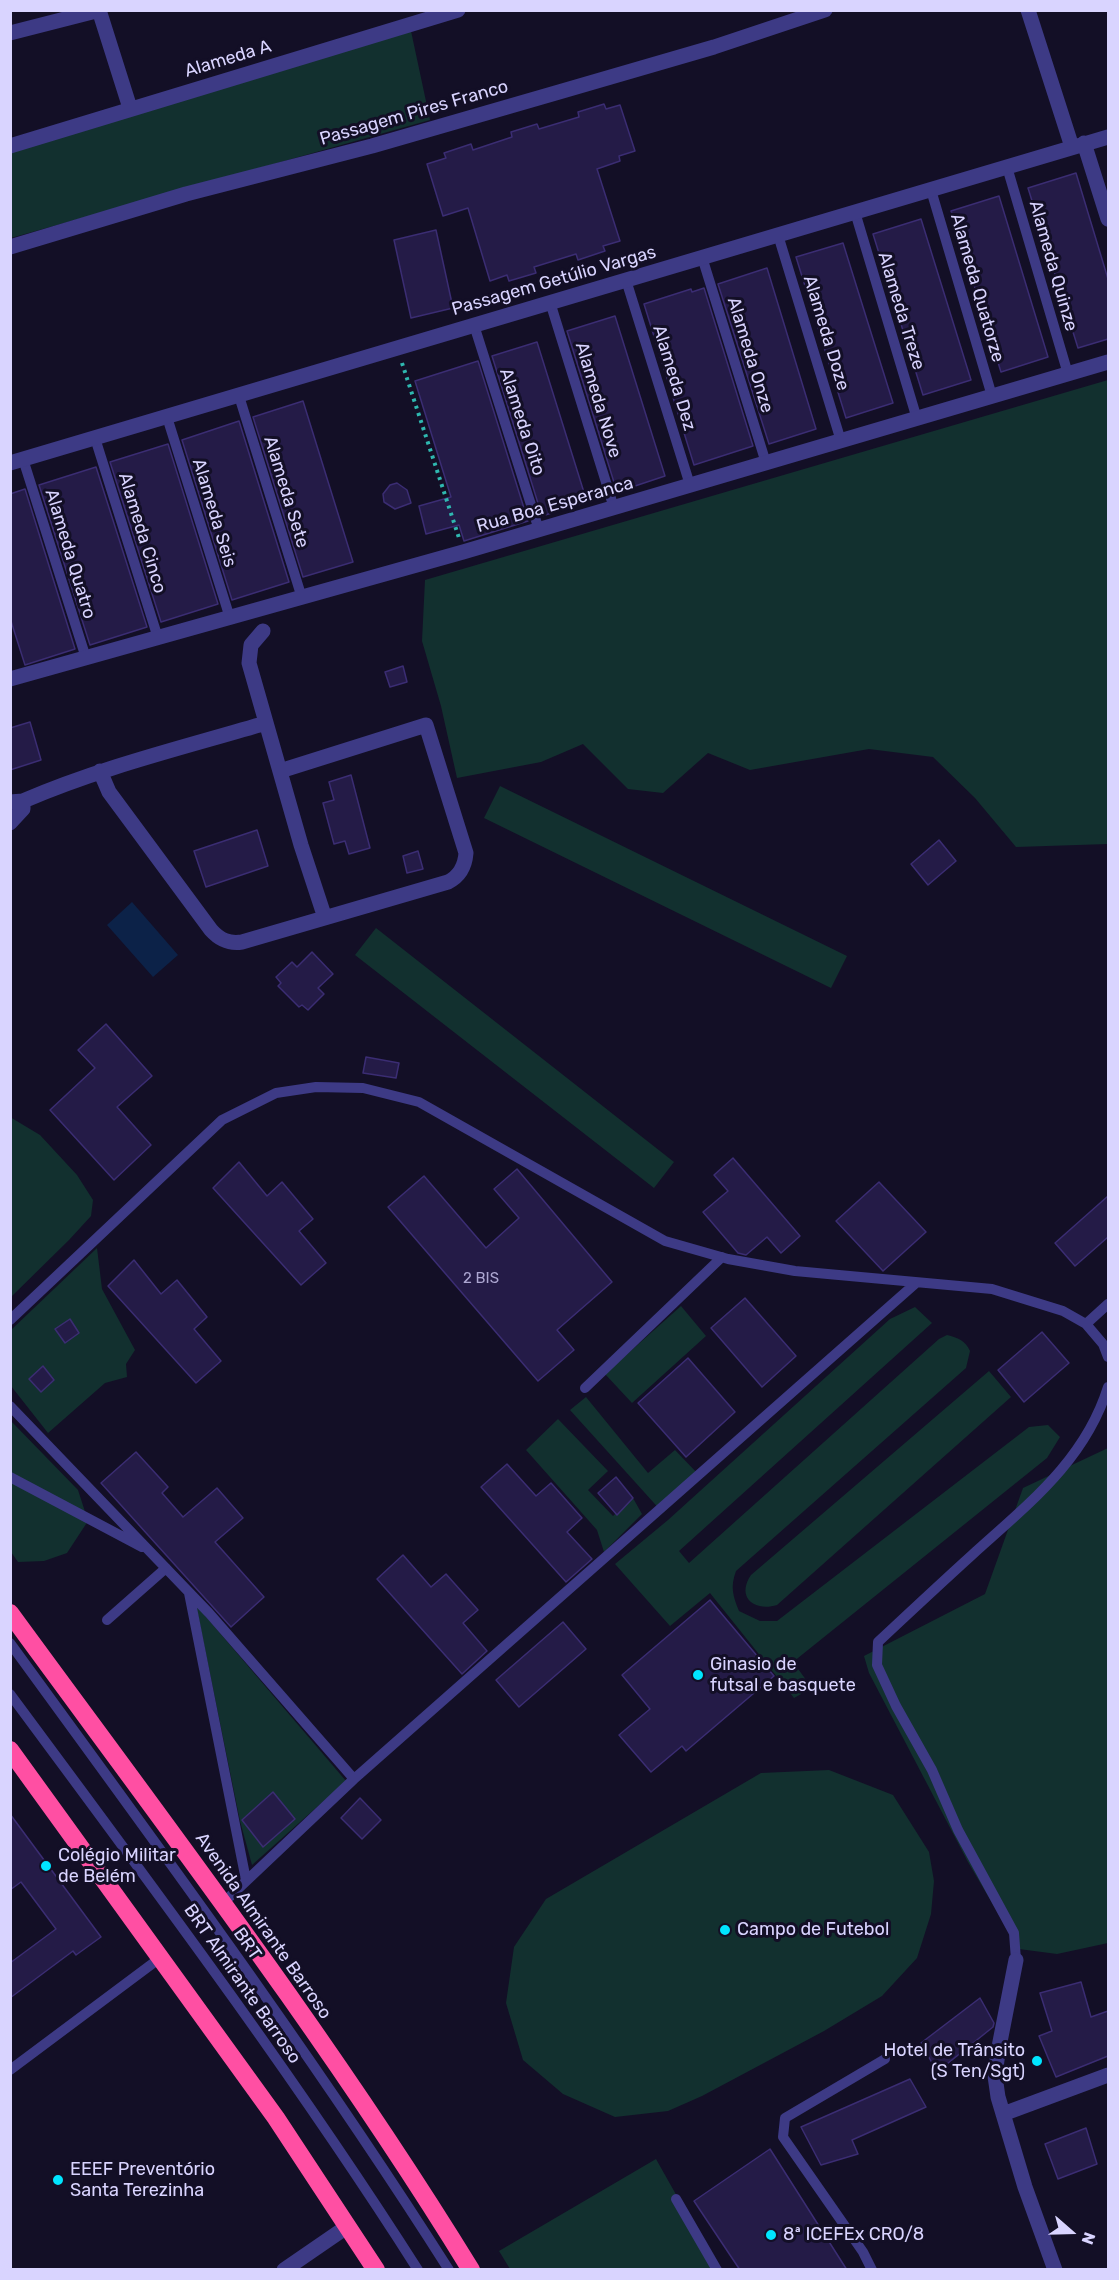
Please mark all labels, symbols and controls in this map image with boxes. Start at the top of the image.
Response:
street label: Alameda A [182,36,274,82]
street label: Passagem Pires Franco [317,76,511,150]
street label: Alameda Quinze [1024,198,1082,334]
street label: Alameda Quatorze [945,211,1009,365]
street label: Passagem Getúlio Vargas [449,241,659,321]
street label: Alameda Treze [873,249,929,373]
street label: Alameda Doze [798,273,854,393]
street label: Alameda Onze [722,295,778,415]
street label: Alameda Dez [648,323,700,433]
street label: Alameda Nove [570,340,626,460]
street label: Alameda Oito [495,366,549,478]
street label: Alameda Sete [259,433,313,551]
street label: Alameda Seis [187,456,241,570]
street label: Alameda Cinco [113,470,171,596]
street label: Rua Boa Esperanca [474,472,636,538]
street label: Alameda Quatro [40,487,100,621]
house number: 2 BIS [463,1270,499,1288]
place label: Ginasio de futsal e basquete [710,1654,856,1696]
marker: Ginasio de futsal e basquete [691,1668,705,1682]
street label: Avenida Almirante Barroso [190,1829,336,2023]
place label: Colégio Militar de Belém [58,1845,176,1888]
marker: Colégio Militar de Belém [39,1859,53,1873]
street label: BRT Almirante Barroso [179,1900,305,2068]
place label: Campo de Futebol [737,1919,889,1941]
marker: Campo de Futebol [718,1923,732,1937]
street label: BRT [228,1924,266,1964]
place label: Hotel de Trânsito (S Ten/Sgt) [883,2040,1025,2082]
marker: Hotel de Trânsito (S Ten/Sgt) [1030,2054,1044,2068]
place label: EEEF Preventório Santa Terezinha [70,2159,215,2202]
marker: EEEF Preventório Santa Terezinha [51,2173,65,2187]
north arrow [1041,2202,1101,2262]
place label: 8ª ICEFEx CRO/8 [783,2224,924,2246]
marker: 8ª ICEFEx CRO/8 [764,2228,778,2242]
text: N [1077,2230,1099,2247]

